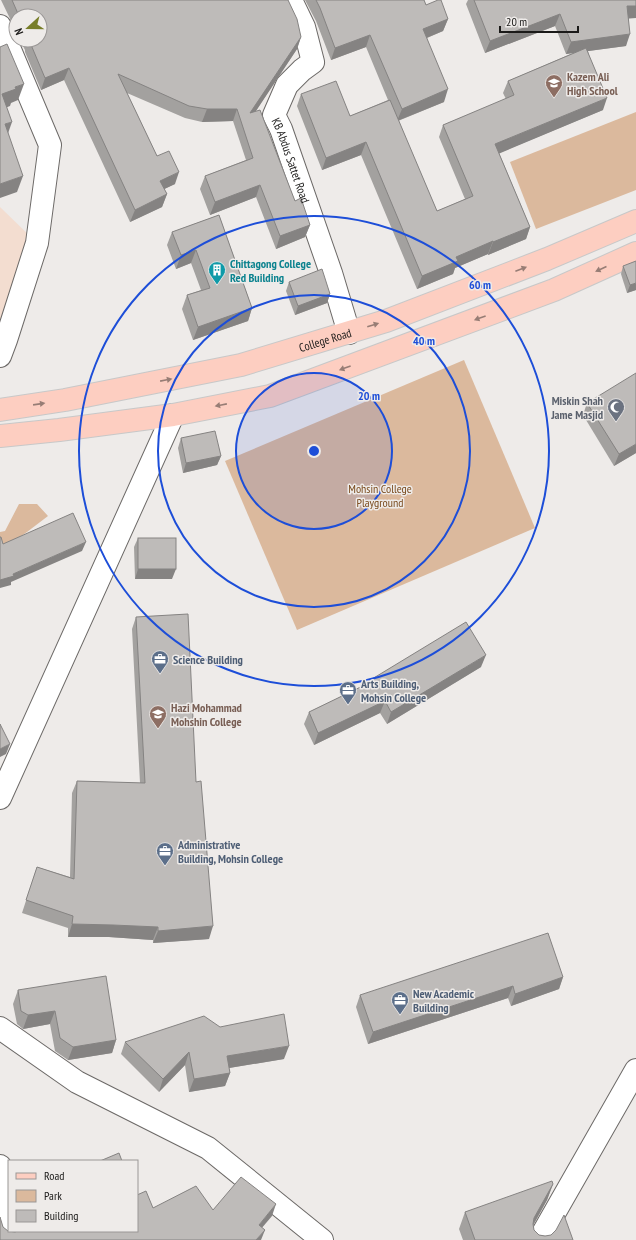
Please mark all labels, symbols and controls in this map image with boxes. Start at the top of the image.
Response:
north arrow [8,8,48,48]
scale bar [500,8,578,34]
text: 20 m [506,14,527,29]
text: N [11,26,26,37]
place label: Kazem Ali High School [567,69,618,98]
school or university icon: Kazem Ali High School [544,73,564,98]
street label: KB Abdus Sattet Road [269,115,314,205]
place label: Chittagong College Red Building [230,256,311,285]
building icon: Chittagong College Red Building [207,260,227,285]
one-way arrow [515,266,527,272]
one-way arrow [595,266,606,272]
text: 60 m [469,277,491,292]
one-way arrow [474,315,486,321]
one-way arrow [367,322,379,328]
street label: College Road [297,324,353,355]
text: 40 m [413,333,435,348]
one-way arrow [339,365,351,371]
one-way arrow [160,377,172,383]
text: 20 m [358,388,380,403]
place label: Miskin Shah Jame Masjid [550,393,603,422]
mosque icon: Miskin Shah Jame Masjid [606,397,626,422]
one-way arrow [33,401,45,407]
one-way arrow [215,403,227,409]
centre of rings [307,444,321,458]
park label: Mohsin College Playground [348,481,412,510]
office icon: Science Building [150,649,170,674]
place label: Science Building [173,652,243,667]
place label: Arts Building, Mohsin College [360,676,426,705]
office icon: Arts Building, Mohsin College [338,680,358,705]
place label: Hazi Mohammad Mohshin College [171,700,242,729]
school or university icon: Hazi Mohammad Mohshin College [148,704,168,729]
place label: Administrative Building, Mohsin College [177,837,283,866]
office icon: Administrative Building, Mohsin College [155,841,175,866]
place label: New Academic Building [413,986,475,1015]
office icon: New Academic Building [390,990,410,1015]
legend [8,1160,138,1232]
text: Road [44,1168,64,1183]
text: Park [44,1188,62,1203]
text: Building [44,1208,79,1223]

